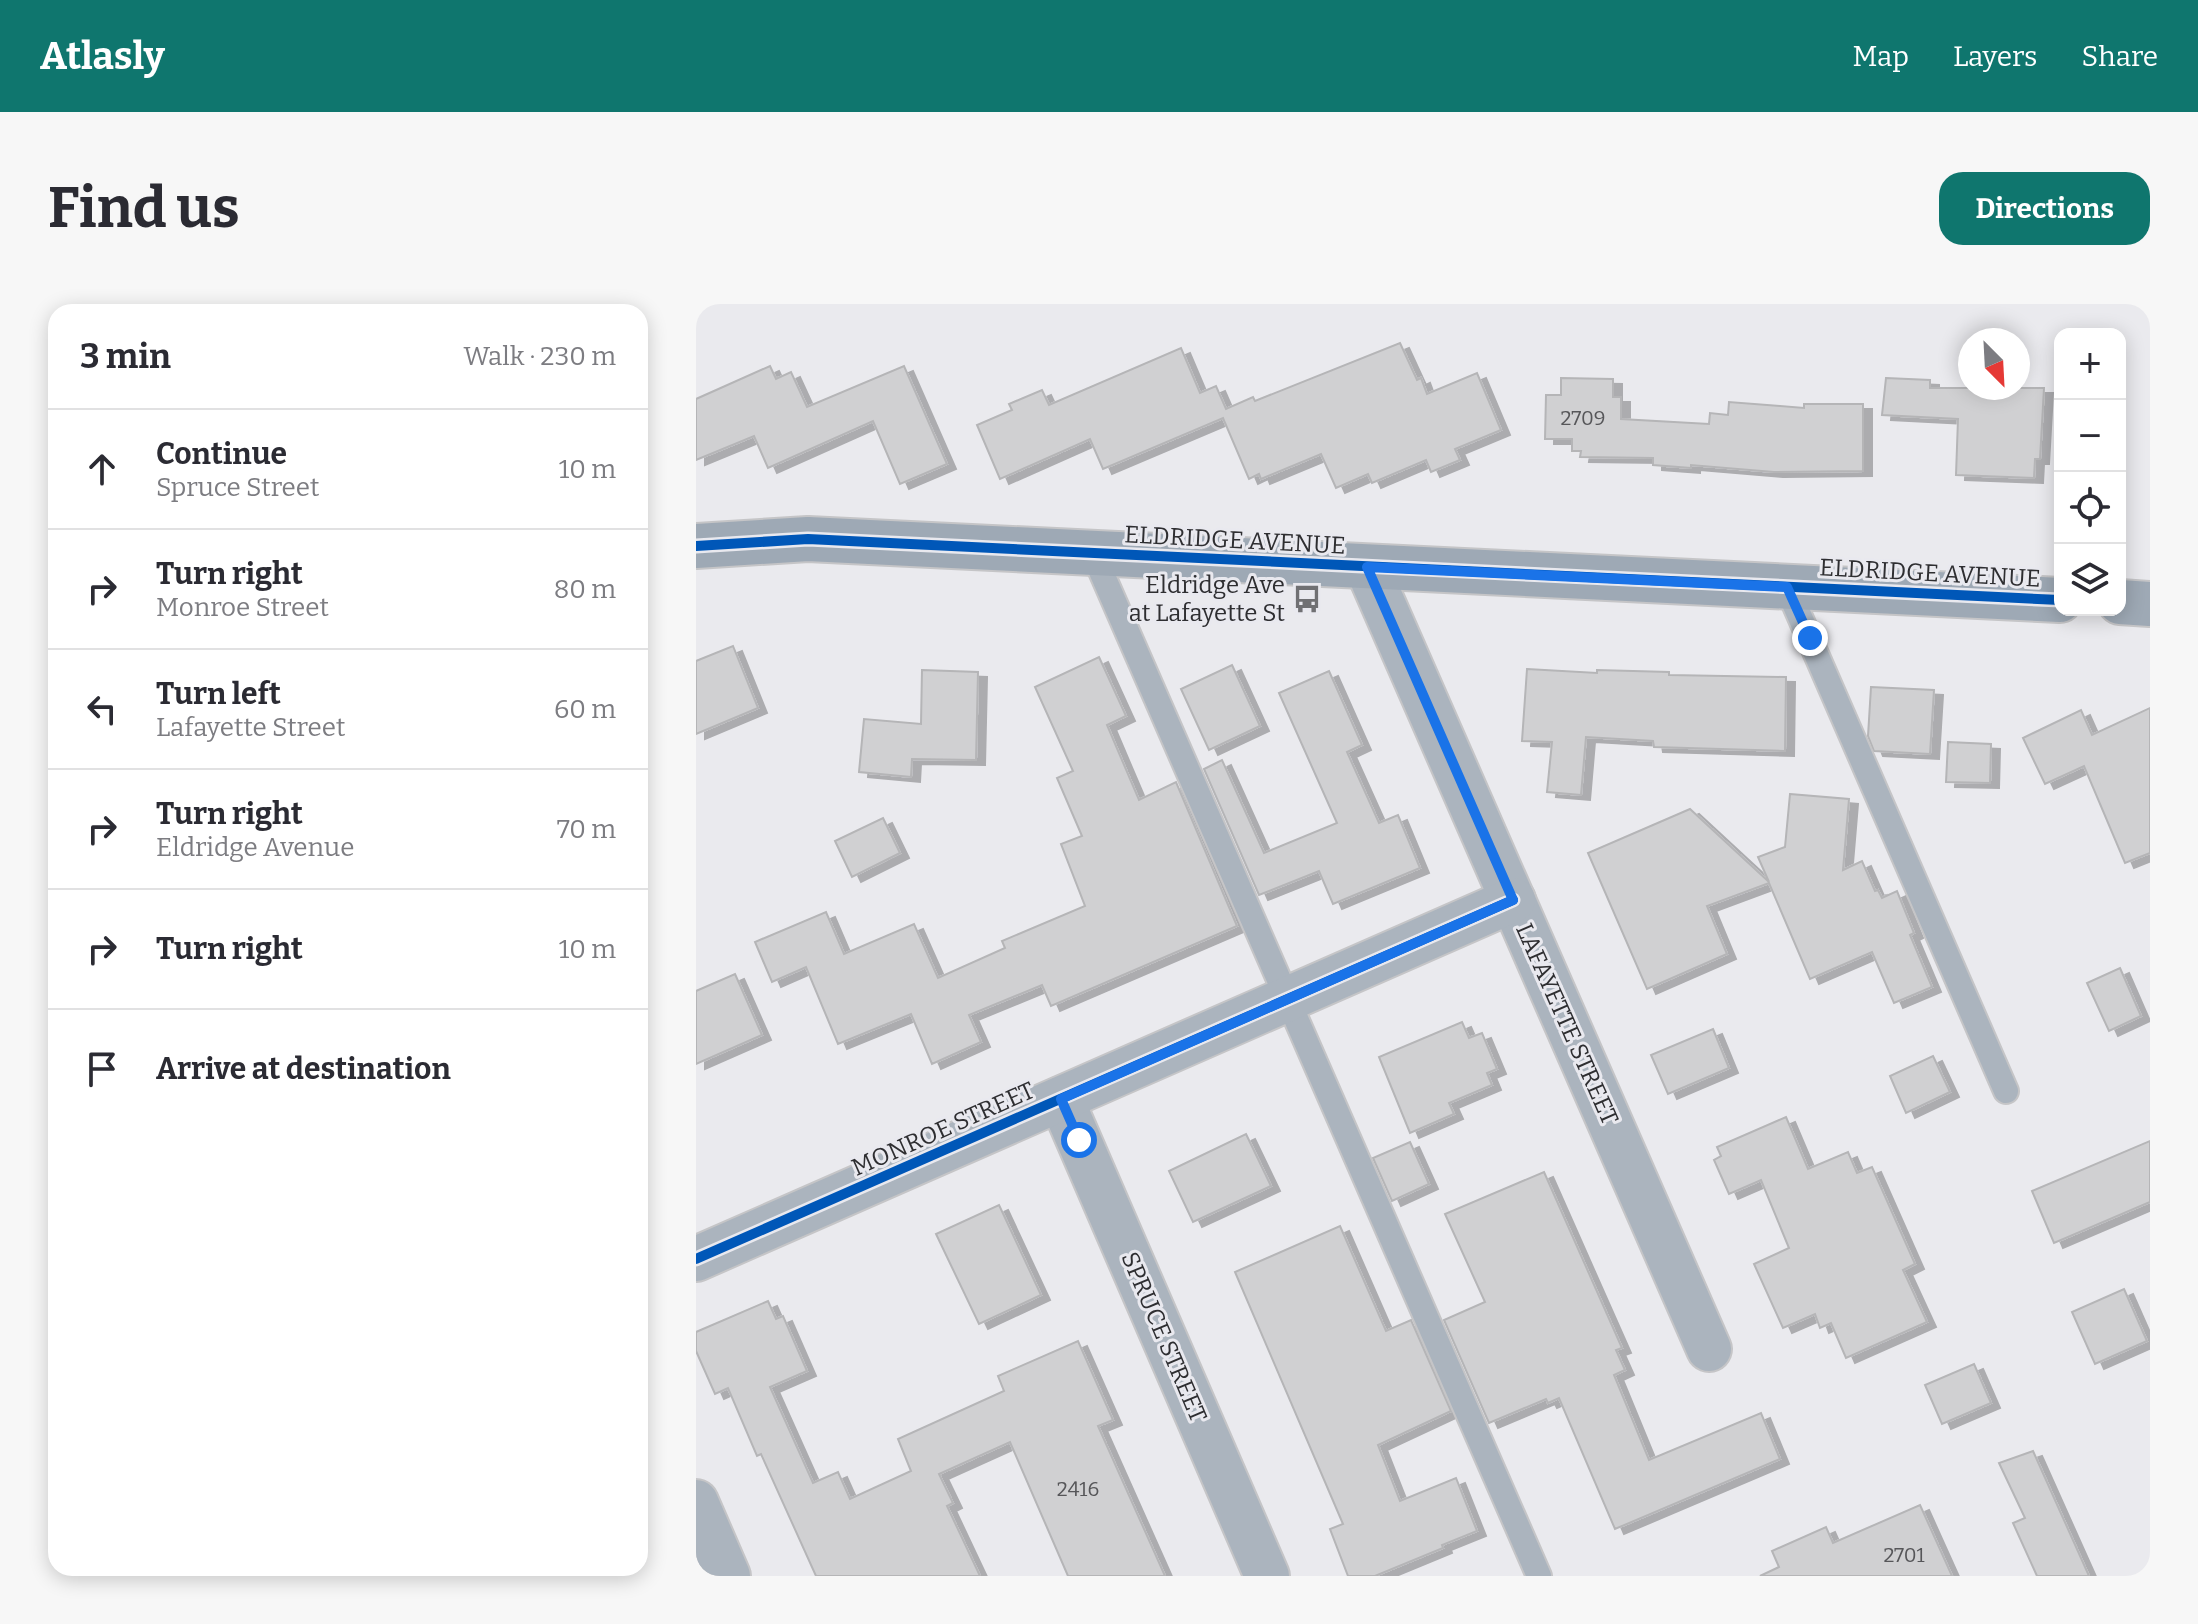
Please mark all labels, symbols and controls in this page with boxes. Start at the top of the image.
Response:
text: Atlasly [40,33,165,79]
text: Map [1852,40,1909,73]
text: Layers [1953,40,2037,73]
text: Share [2081,40,2158,73]
button: Directions [1939,172,2150,245]
text: Find us [48,175,240,242]
north arrow [1958,328,2030,400]
map controls [2054,328,2126,616]
button: + [2054,328,2126,400]
text: 3 min [80,336,171,377]
text: Walk · 230 m [464,341,616,372]
button: − [2054,400,2126,472]
house number: 2709 [1561,406,1605,430]
text: Continue [156,436,287,472]
icon: ahead [80,447,124,491]
text: 10 m [559,454,616,485]
text: Spruce Street [156,472,319,503]
button: locate [2054,472,2126,544]
street label: ELDRIDGE AVENUE [1124,520,1346,560]
button: layers [2054,544,2126,616]
street label: ELDRIDGE AVENUE [1819,553,2041,593]
text: Turn right [156,556,303,592]
icon: right [80,567,124,611]
place label: Eldridge Ave at Lafayette St [1129,571,1285,627]
text: 80 m [554,574,616,605]
bus stop icon: Eldridge Ave at Lafayette St [1292,584,1322,614]
text: Monroe Street [156,592,329,623]
route end [1792,620,1828,656]
text: Turn left [156,676,281,712]
icon: left [80,687,124,731]
text: 60 m [554,694,616,725]
text: Lafayette Street [156,712,345,743]
text: Turn right [156,796,303,832]
icon: right [80,807,124,851]
text: 70 m [557,814,616,845]
text: Eldridge Avenue [156,832,354,863]
street label: LAFAYETTE STREET [1510,919,1624,1129]
icon: right [80,927,124,971]
text: Turn right [156,931,303,967]
text: 10 m [559,934,616,965]
icon: arrive [80,1047,124,1091]
text: Arrive at destination [156,1051,451,1087]
street label: MONROE STREET [847,1076,1039,1182]
route start [1061,1122,1097,1158]
street label: SPRUCE STREET [1116,1248,1212,1426]
house number: 2416 [1057,1477,1099,1501]
house number: 2701 [1883,1543,1925,1567]

